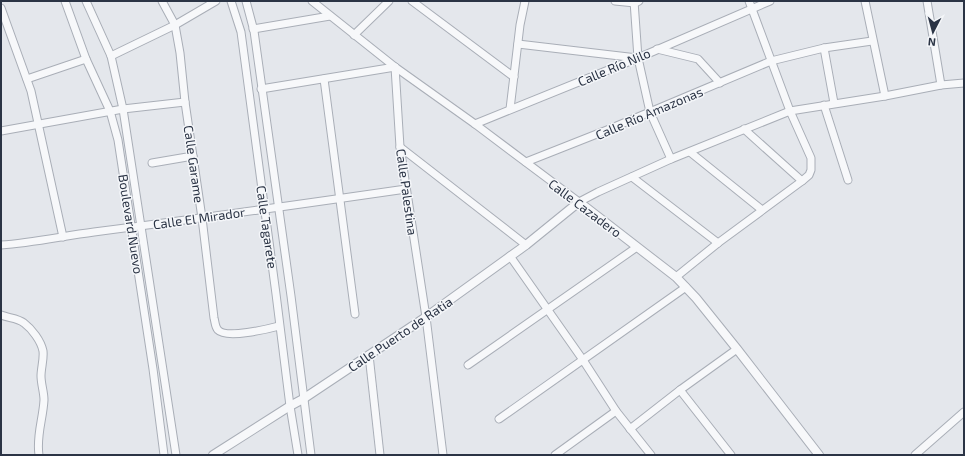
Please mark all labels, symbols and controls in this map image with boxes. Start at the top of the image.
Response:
north arrow [913,12,953,52]
text: N [927,36,937,49]
street label: Calle Río Nilo [575,45,653,89]
street label: Calle Río Amazonas [593,83,705,143]
street label: Calle Garame [181,124,207,204]
street label: Calle Palestina [393,148,421,236]
street label: Boulevard Nuevo [115,173,147,275]
street label: Calle Cazadero [545,175,625,241]
street label: Calle Tagarete [253,184,281,270]
street label: Calle El Mirador [152,204,246,232]
street label: Calle Puerto de Ratia [345,293,455,375]

